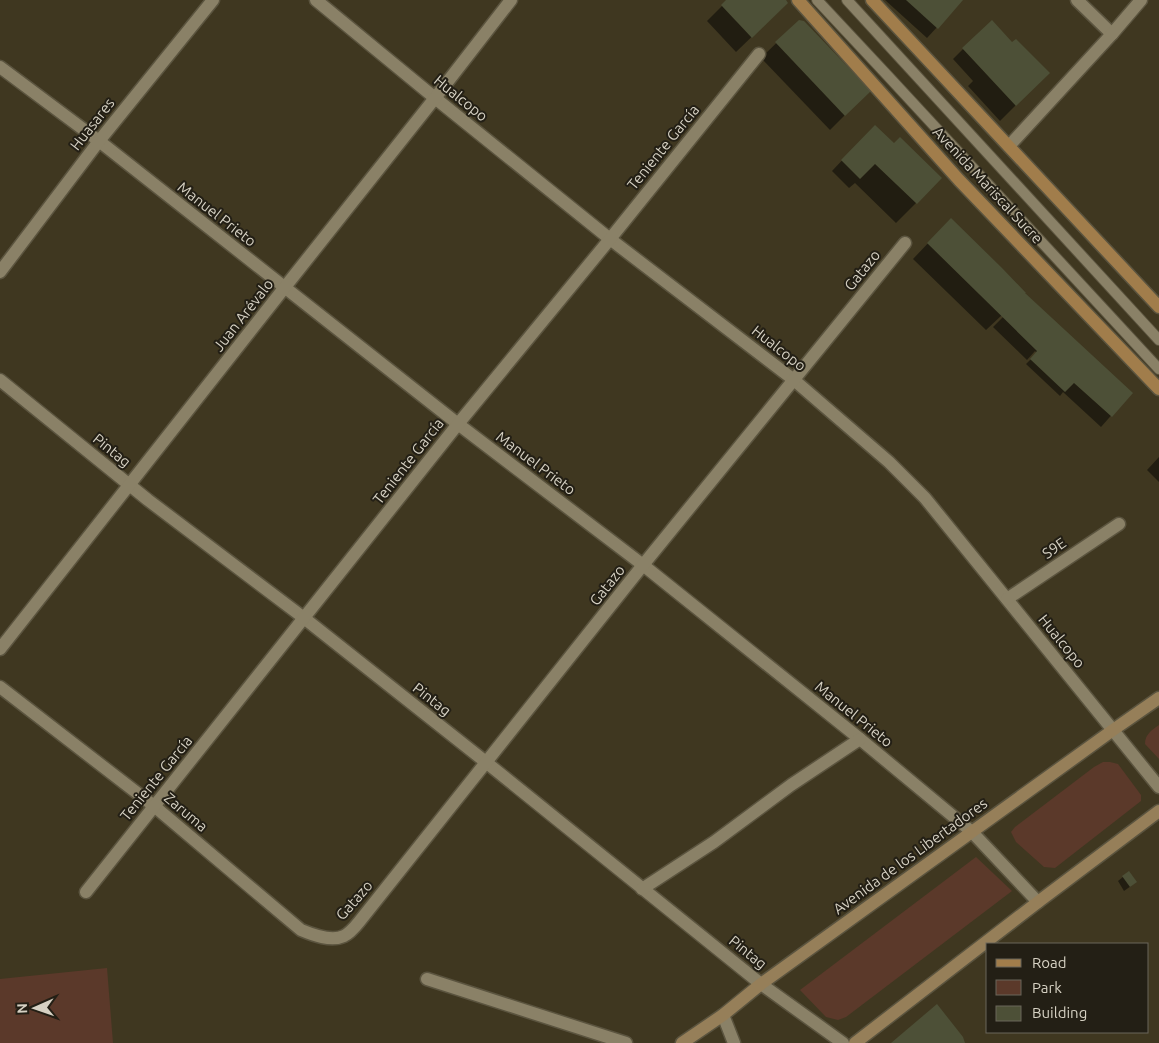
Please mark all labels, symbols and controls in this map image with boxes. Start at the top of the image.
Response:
street label: Hualcopo [431,71,491,125]
street label: Huasares [66,95,118,153]
street label: Teniente García [624,101,702,193]
street label: Avenida Mariscal Sucre [930,123,1046,247]
street label: Manuel Prieto [174,178,260,250]
street label: Gatazo [841,246,883,294]
street label: Juan Arévalo [209,275,277,355]
street label: Hualcopo [749,322,809,374]
street label: Teniente García [369,415,447,507]
street label: Manuel Prieto [493,428,579,498]
street label: Pintag [90,430,134,470]
street label: S9E [1039,534,1069,562]
street label: Gatazo [586,561,628,609]
street label: Hualcopo [1035,611,1089,671]
street label: Manuel Prieto [812,678,896,750]
street label: Pintag [410,679,454,719]
street label: Teniente García [117,732,195,824]
street label: Zaruma [161,789,211,835]
street label: Avenida de los Libertadores [830,794,990,918]
street label: Gatazo [332,877,376,923]
street label: Pintag [726,932,770,972]
legend [986,943,1149,1033]
text: Road [1032,954,1067,971]
text: Park [1032,979,1062,996]
north arrow [10,983,60,1033]
text: N [14,1003,30,1014]
text: Building [1032,1004,1087,1021]

